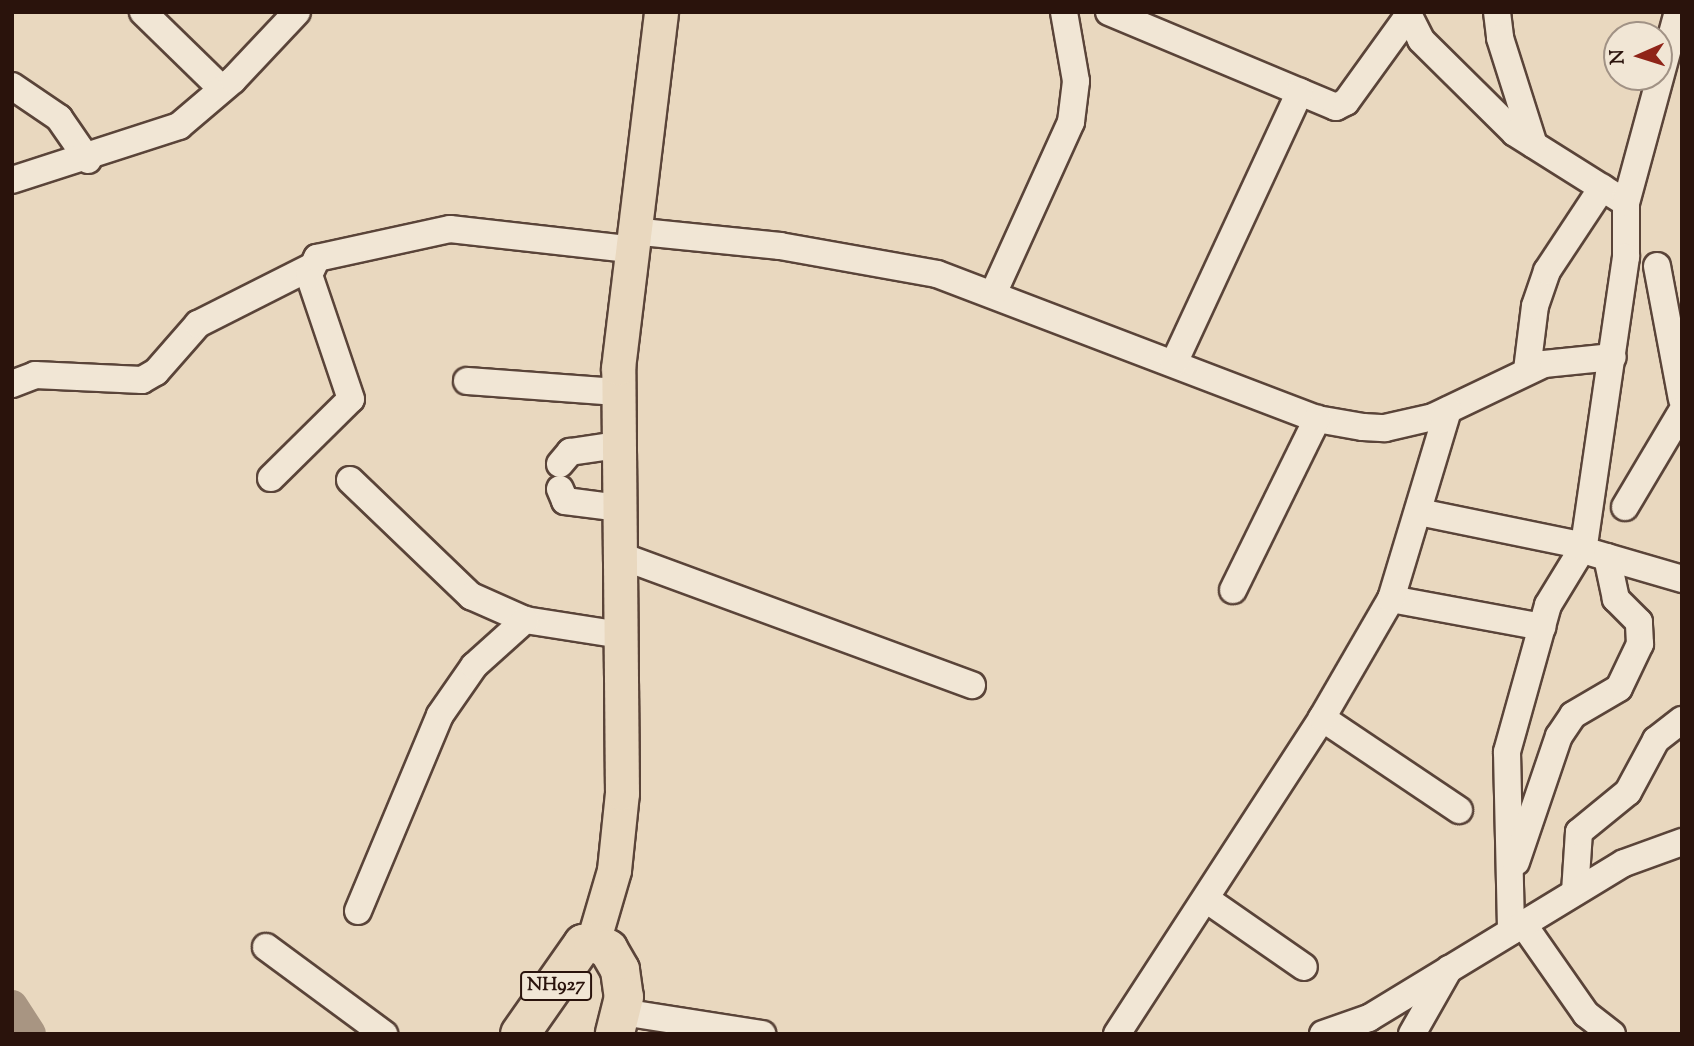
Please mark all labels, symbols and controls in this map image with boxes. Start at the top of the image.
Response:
north arrow [1603,21,1673,91]
text: N [1605,49,1632,65]
road number: NH927 [519,970,593,1002]

